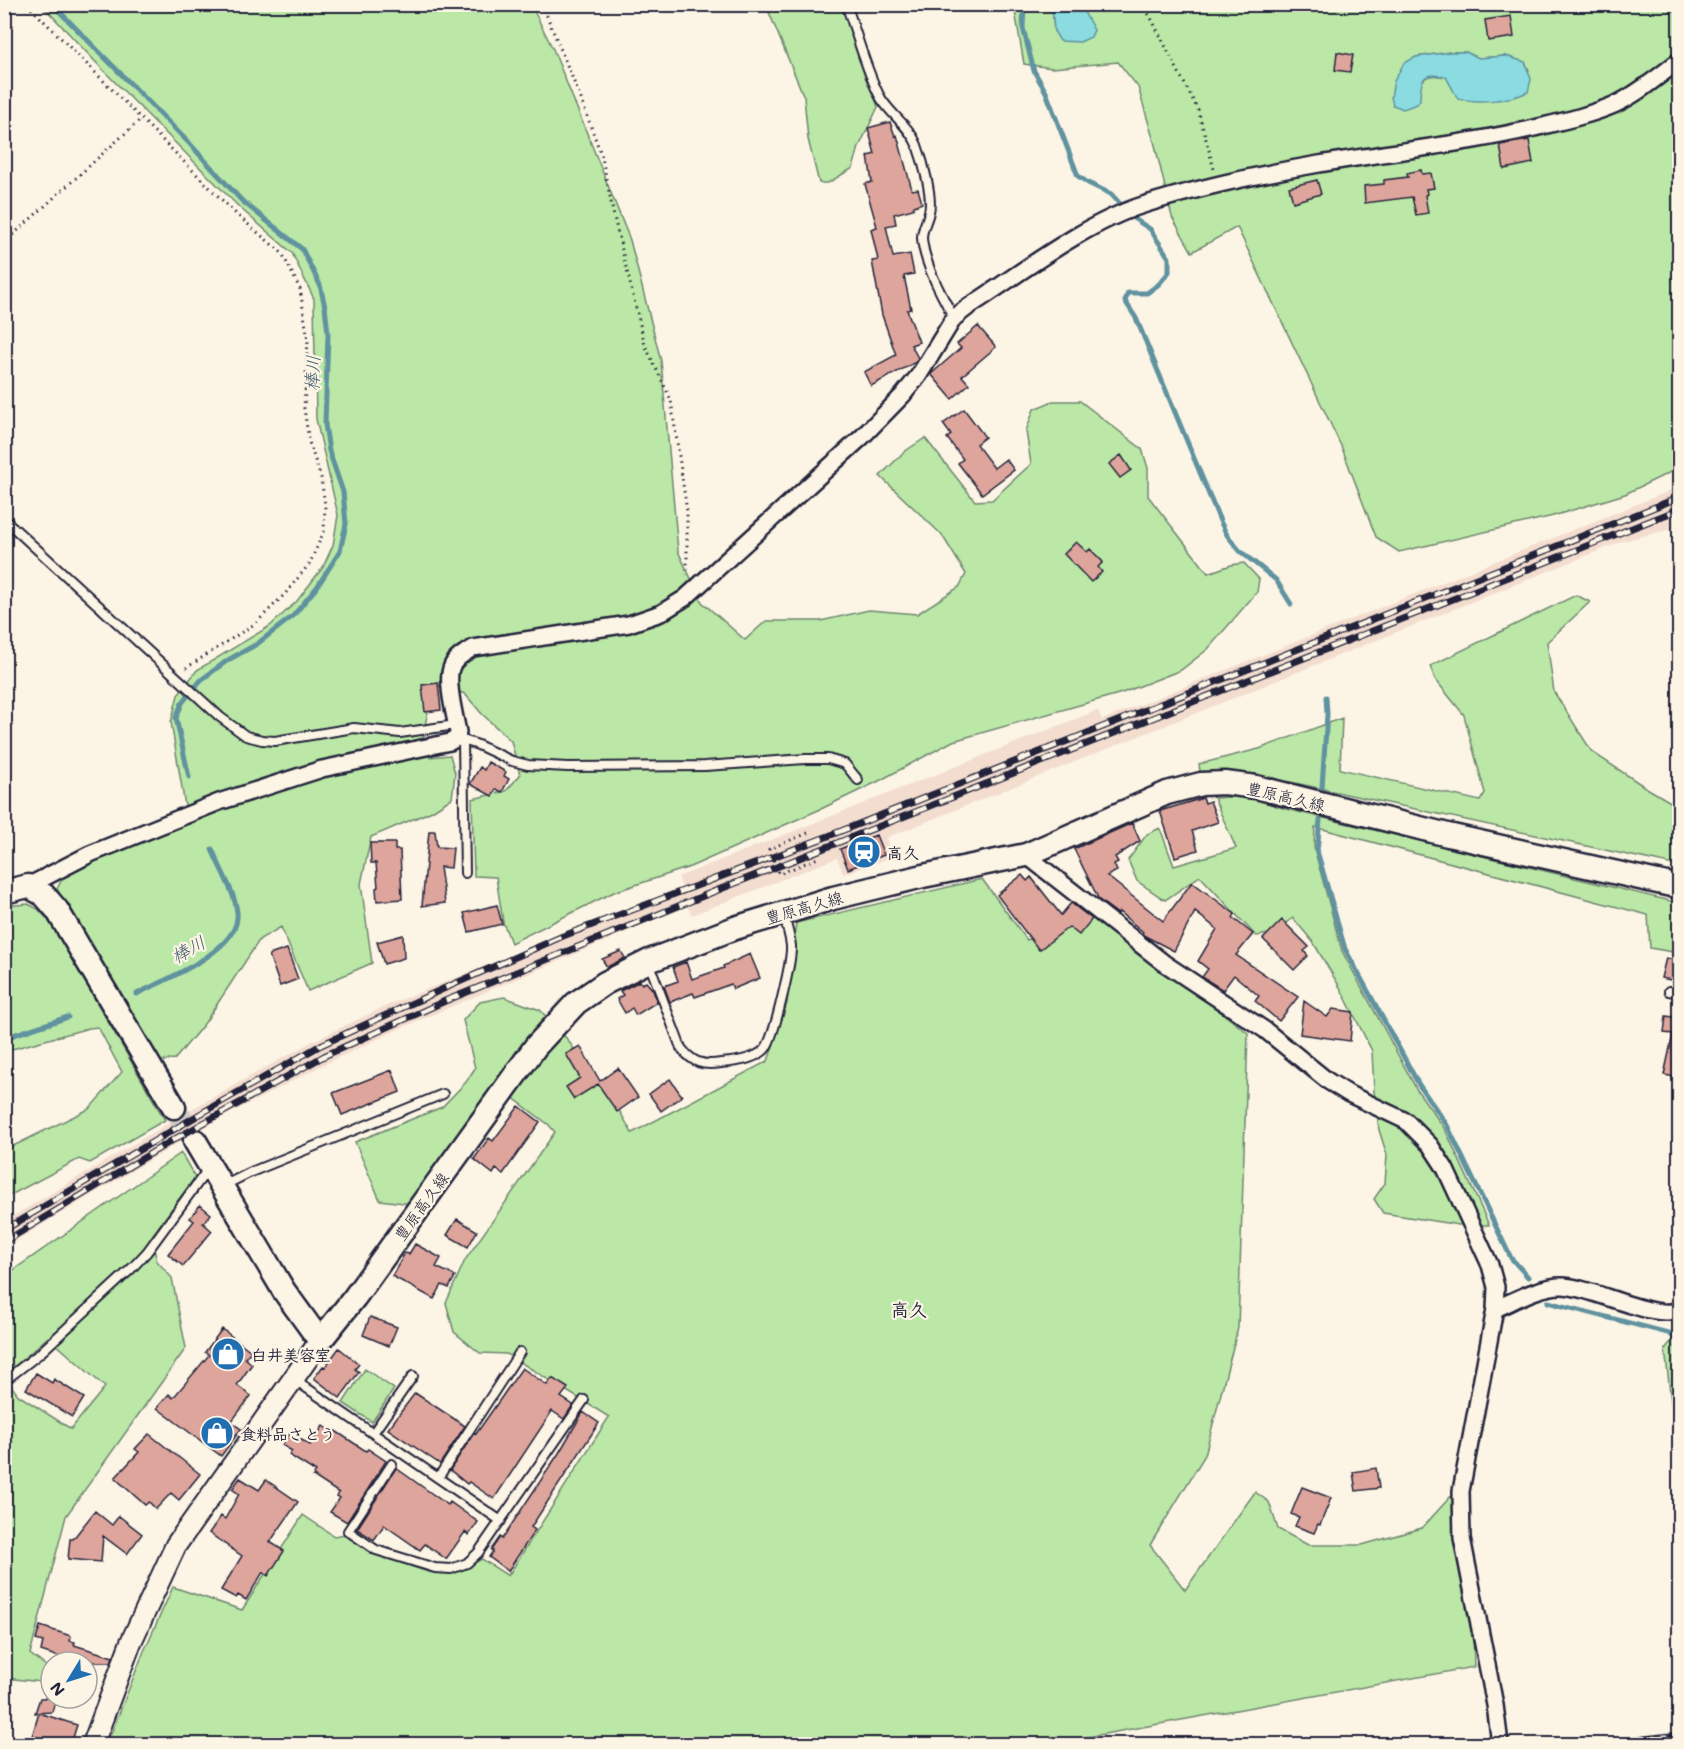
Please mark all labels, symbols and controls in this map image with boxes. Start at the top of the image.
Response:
water label: 棒川 [299,355,325,391]
street label: 豊原高久線 [1245,777,1327,815]
station icon: 高久 [846,834,882,870]
place label: 高久 [887,842,919,863]
street label: 豊原高久線 [763,886,845,928]
water label: 棒川 [166,930,210,968]
street label: 豊原高久線 [389,1167,453,1245]
district label: 高久 [891,1297,927,1321]
shop icon: 白井美容室 [210,1336,246,1372]
place label: 白井美容室 [251,1344,331,1365]
shop icon: 食料品さとう [199,1415,235,1451]
place label: 食料品さとう [240,1423,336,1444]
north arrow [39,1650,99,1710]
text: N [45,1678,69,1701]

